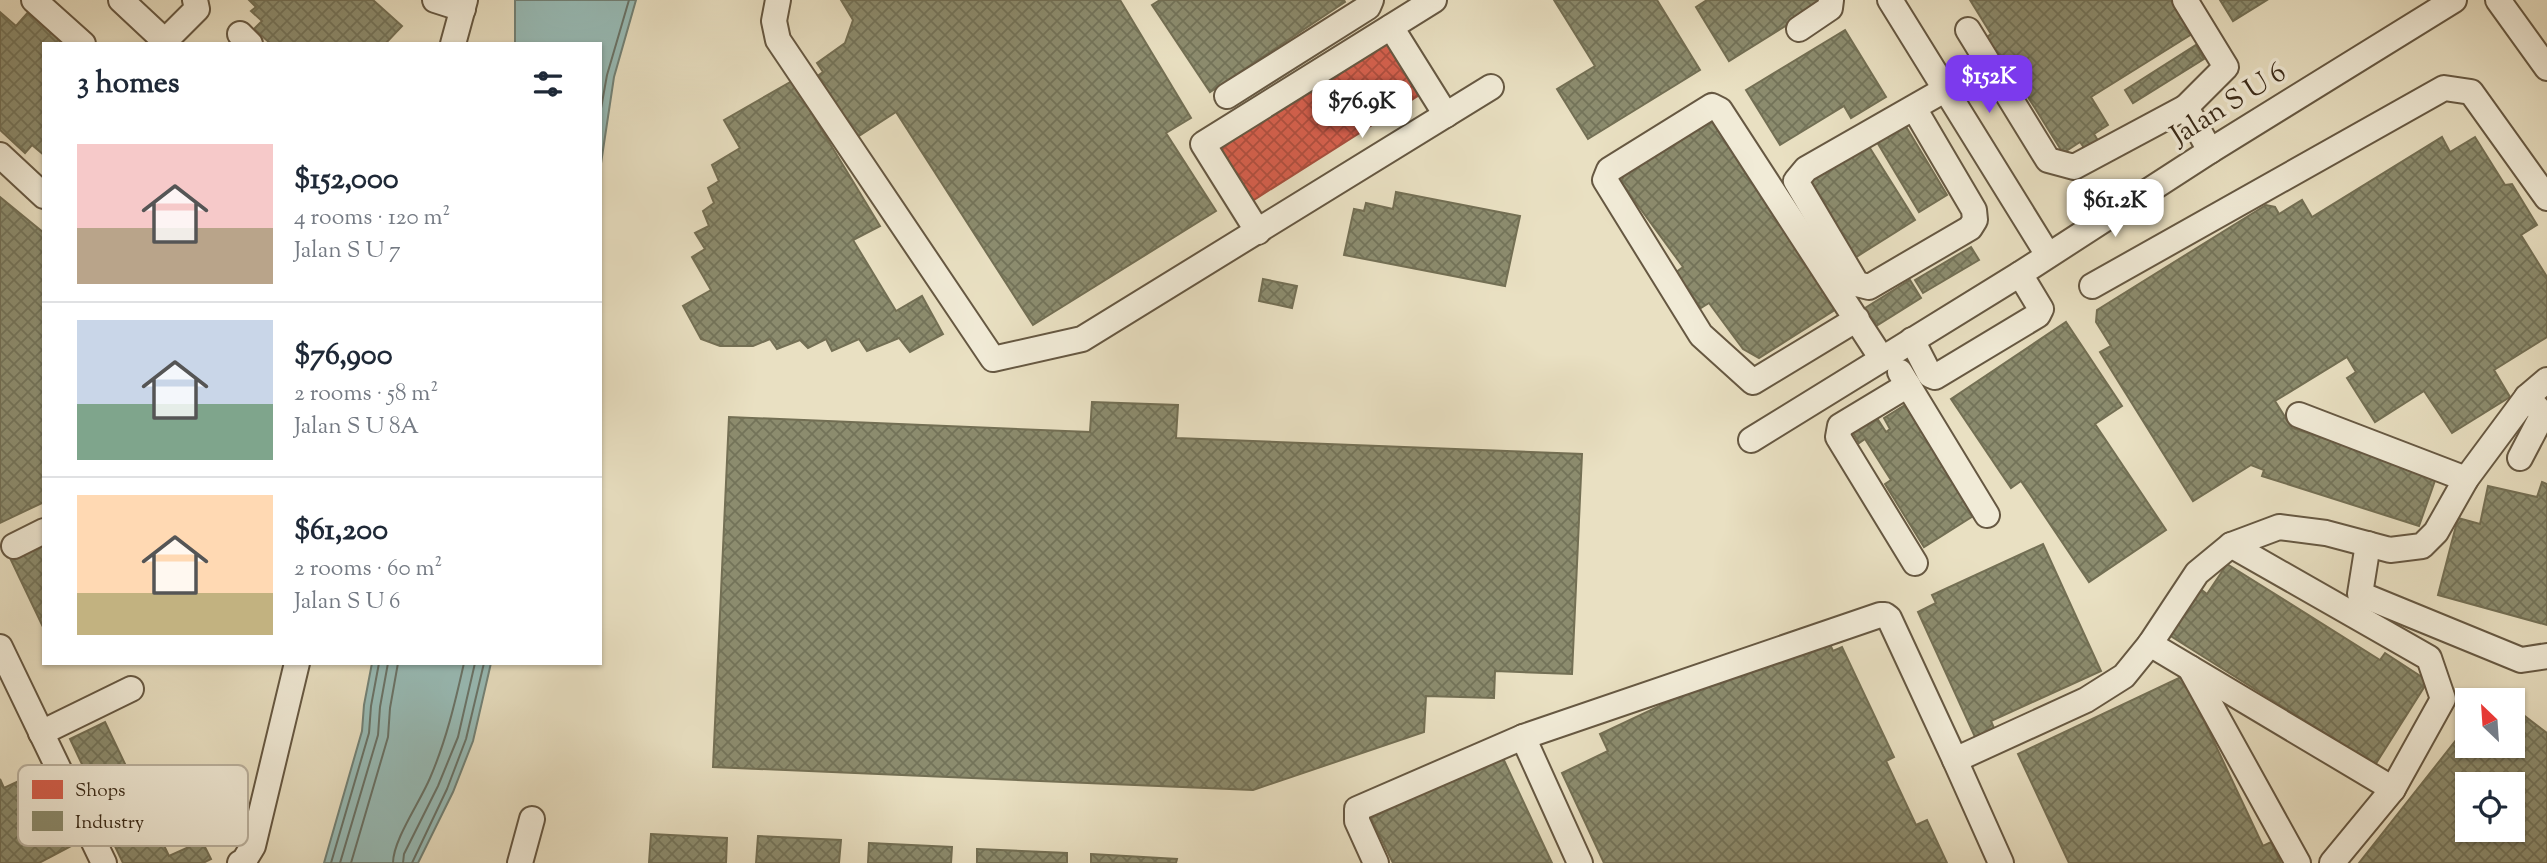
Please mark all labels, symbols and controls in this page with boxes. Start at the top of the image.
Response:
street label: Jalan S U 6 [2162,54,2295,157]
pin: $152K [1940,55,2038,115]
text: $152K [1961,61,2017,94]
text: 3 homes [77,63,180,106]
icon: filters [529,65,567,103]
pin: $76.9K [1305,80,1419,140]
text: $76.9K [1328,86,1396,119]
text: $152,000 [294,159,399,202]
icon: home [133,172,217,256]
pin: $61.2K [2058,180,2172,239]
text: $61.2K [2083,185,2147,218]
text: 4 rooms · 120 m² [294,202,450,235]
text: Jalan S U 7 [294,235,401,268]
text: $76,900 [294,335,393,378]
icon: home [133,348,217,432]
text: 2 rooms · 58 m² [294,378,438,411]
text: Jalan S U 8A [294,411,419,444]
text: $61,200 [294,510,388,553]
icon: home [133,523,217,607]
text: 2 rooms · 60 m² [294,553,442,586]
text: Jalan S U 6 [294,586,400,619]
north arrow [2455,688,2525,758]
map controls [2455,688,2525,842]
legend [18,765,248,846]
button: locate [2455,772,2525,842]
text: Shops [75,778,126,805]
text: Industry [75,810,145,837]

